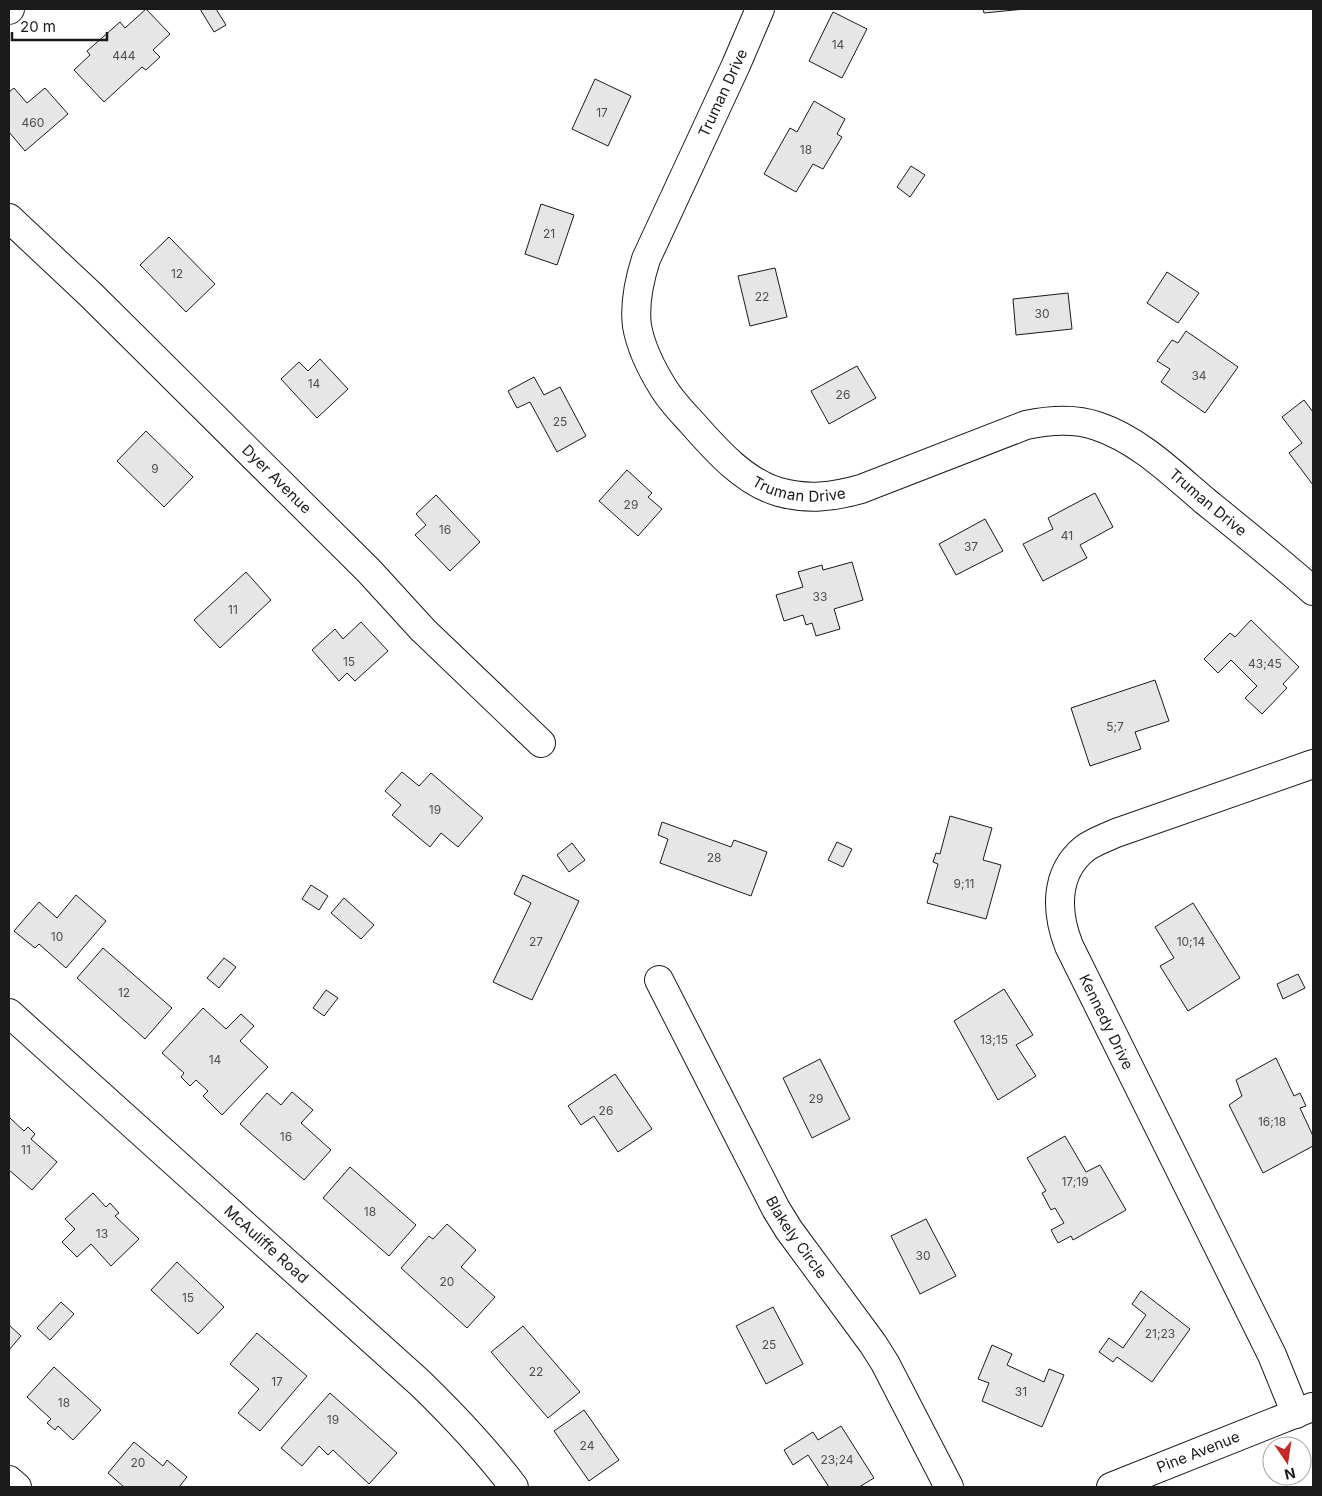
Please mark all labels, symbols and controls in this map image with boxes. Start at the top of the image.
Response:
scale bar [12,10,108,42]
text: 20 m [20,17,56,36]
house number: 14 [832,37,845,52]
street label: Truman Drive [694,46,751,140]
house number: 444 [112,48,136,63]
house number: 17 [596,105,608,120]
house number: 460 [22,115,44,130]
house number: 18 [800,142,812,157]
house number: 21 [543,226,555,241]
house number: 12 [171,266,183,281]
house number: 22 [755,289,769,304]
house number: 30 [1035,306,1049,321]
house number: 34 [1191,368,1207,383]
house number: 14 [308,376,321,391]
house number: 26 [836,387,850,402]
house number: 25 [553,414,567,429]
street label: Dyer Avenue [238,440,316,517]
house number: 9 [151,461,159,476]
street label: Truman Drive [1165,464,1251,540]
street label: Truman Drive [749,472,847,506]
house number: 29 [624,497,638,512]
house number: 16 [439,522,451,537]
house number: 41 [1061,528,1073,543]
house number: 37 [964,539,978,554]
house number: 33 [813,589,827,604]
house number: 11 [228,602,238,617]
house number: 15 [343,654,355,669]
house number: 43;45 [1248,656,1282,671]
house number: 5;7 [1106,719,1124,734]
house number: 19 [429,802,441,817]
house number: 28 [707,850,721,865]
house number: 9;11 [954,876,974,891]
house number: 10 [51,929,63,944]
house number: 27 [529,934,543,949]
house number: 10;14 [1177,934,1206,949]
street label: Kennedy Drive [1075,971,1138,1073]
house number: 12 [118,985,130,1000]
house number: 13;15 [980,1032,1008,1047]
house number: 14 [209,1052,222,1067]
house number: 29 [809,1091,823,1106]
house number: 26 [599,1103,613,1118]
house number: 16;18 [1258,1114,1286,1129]
house number: 16 [280,1129,292,1144]
house number: 11 [21,1142,31,1157]
house number: 17;19 [1061,1174,1089,1189]
street label: Blakely Circle [762,1193,832,1282]
street label: McAuliffe Road [220,1201,313,1287]
house number: 18 [364,1204,376,1219]
house number: 13 [96,1226,108,1241]
house number: 30 [916,1248,930,1263]
house number: 20 [440,1274,454,1289]
house number: 15 [182,1290,194,1305]
house number: 21;23 [1145,1326,1175,1341]
house number: 25 [762,1337,776,1352]
house number: 22 [529,1364,543,1379]
house number: 17 [271,1374,283,1389]
house number: 31 [1015,1384,1027,1399]
house number: 18 [58,1395,70,1410]
house number: 19 [327,1412,339,1427]
street label: Pine Avenue [1154,1427,1242,1477]
north arrow [1262,1436,1312,1486]
house number: 24 [580,1438,595,1453]
house number: 23;24 [820,1452,854,1467]
house number: 20 [131,1455,145,1470]
text: N [1283,1465,1297,1484]

